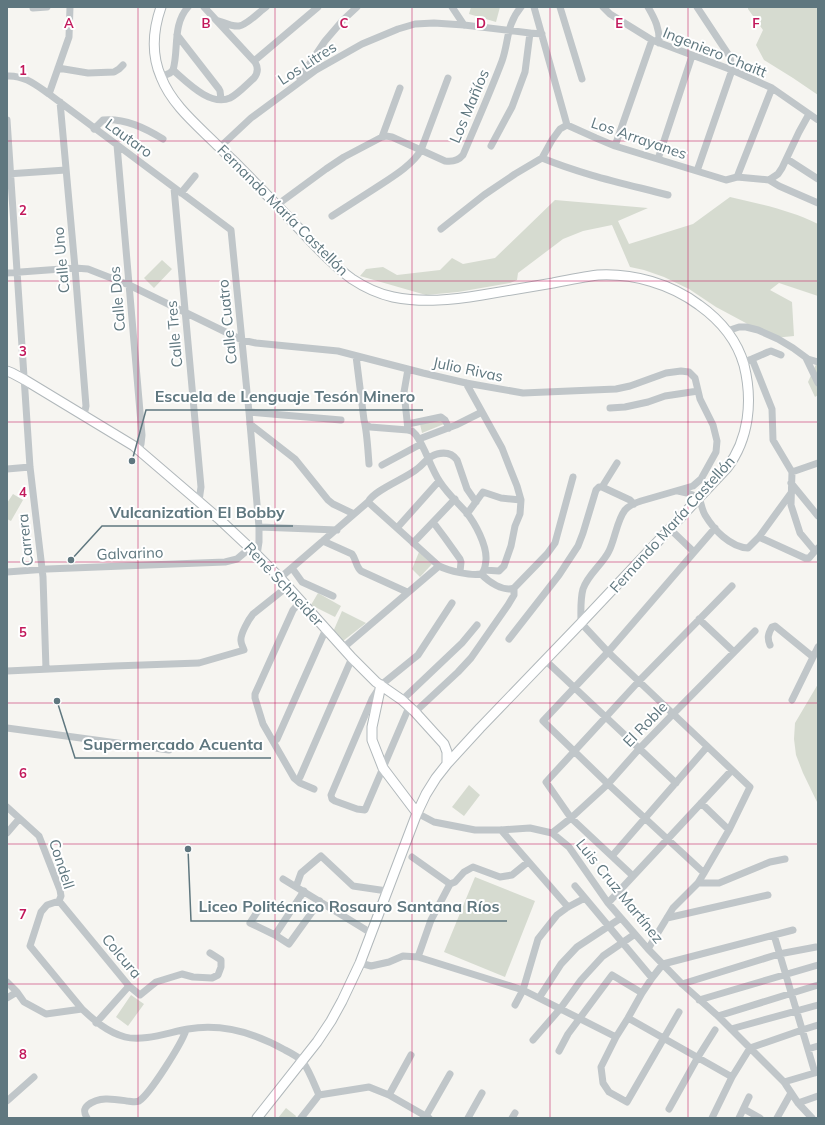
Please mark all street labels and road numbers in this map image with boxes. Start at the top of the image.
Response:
street label: Ingeniero Chaitt [660,23,770,81]
street label: Los Litres [274,37,340,89]
street label: Los Mañíos [445,66,493,146]
street label: Los Arrayanes [589,113,689,163]
street label: Lautaro [102,114,156,162]
street label: Fernando María Castellón [213,140,353,280]
street label: Calle Uno [49,226,73,294]
street label: Calle Dos [105,266,129,332]
street label: Calle Cuatro [213,279,241,365]
street label: Calle Tres [162,300,186,368]
street label: Julio Rivas [431,352,505,386]
street label: Fernando María Castellón [605,452,739,596]
street label: Carrera [13,513,37,567]
street label: René Schneider [240,538,328,630]
street label: Galvarino [96,542,164,564]
street label: El Roble [619,697,671,751]
street label: Luis Cruz Martínez [572,835,668,947]
street label: Condell [45,837,79,891]
street label: Colcura [98,930,146,982]

